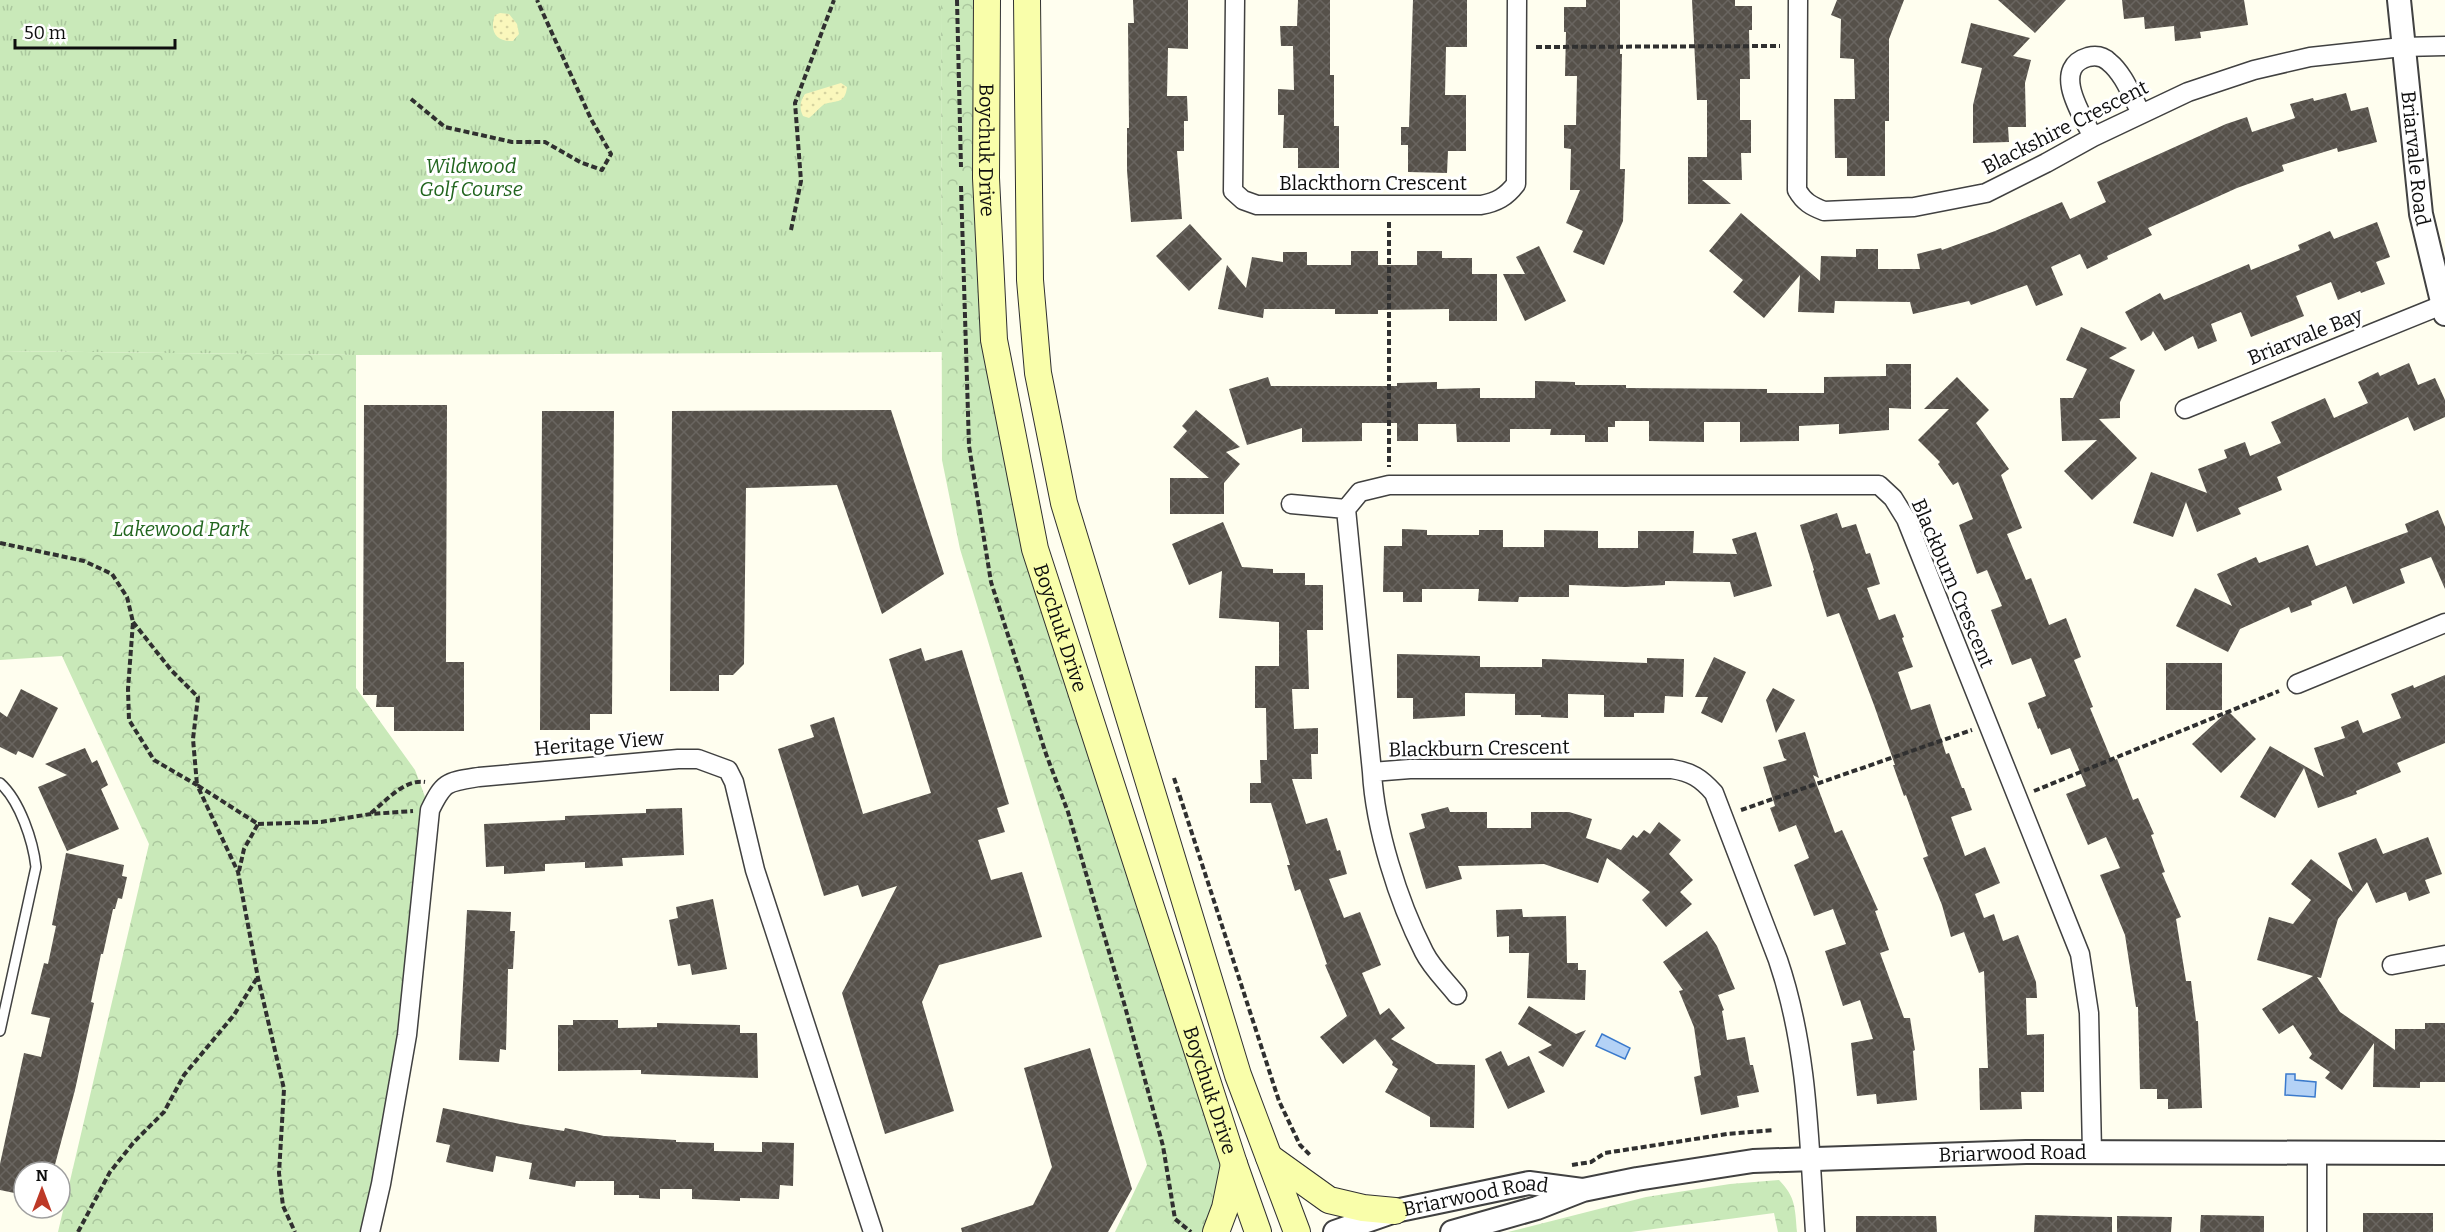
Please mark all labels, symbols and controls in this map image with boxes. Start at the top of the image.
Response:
scale bar [15,12,176,50]
text: 50 m [24,22,66,44]
street label: Blackshire Crescent [1978,75,2152,179]
street label: Boychuk Drive [974,83,1000,217]
street label: Briarvale Road [2396,89,2435,228]
park label: Wildwood Golf Course [419,154,523,202]
street label: Blackthorn Crescent [1279,171,1467,195]
street label: Briarvale Bay [2244,302,2366,370]
street label: Blackburn Crescent [1907,495,1999,671]
park label: Lakewood Park [112,517,250,541]
street label: Boychuk Drive [1029,561,1092,695]
street label: Heritage View [533,725,666,761]
street label: Blackburn Crescent [1388,734,1570,762]
street label: Boychuk Drive [1178,1023,1242,1157]
street label: Briarwood Road [1938,1140,2087,1167]
north arrow [12,1160,72,1220]
text: N [36,1166,48,1185]
street label: Briarwood Road [1401,1171,1550,1221]

